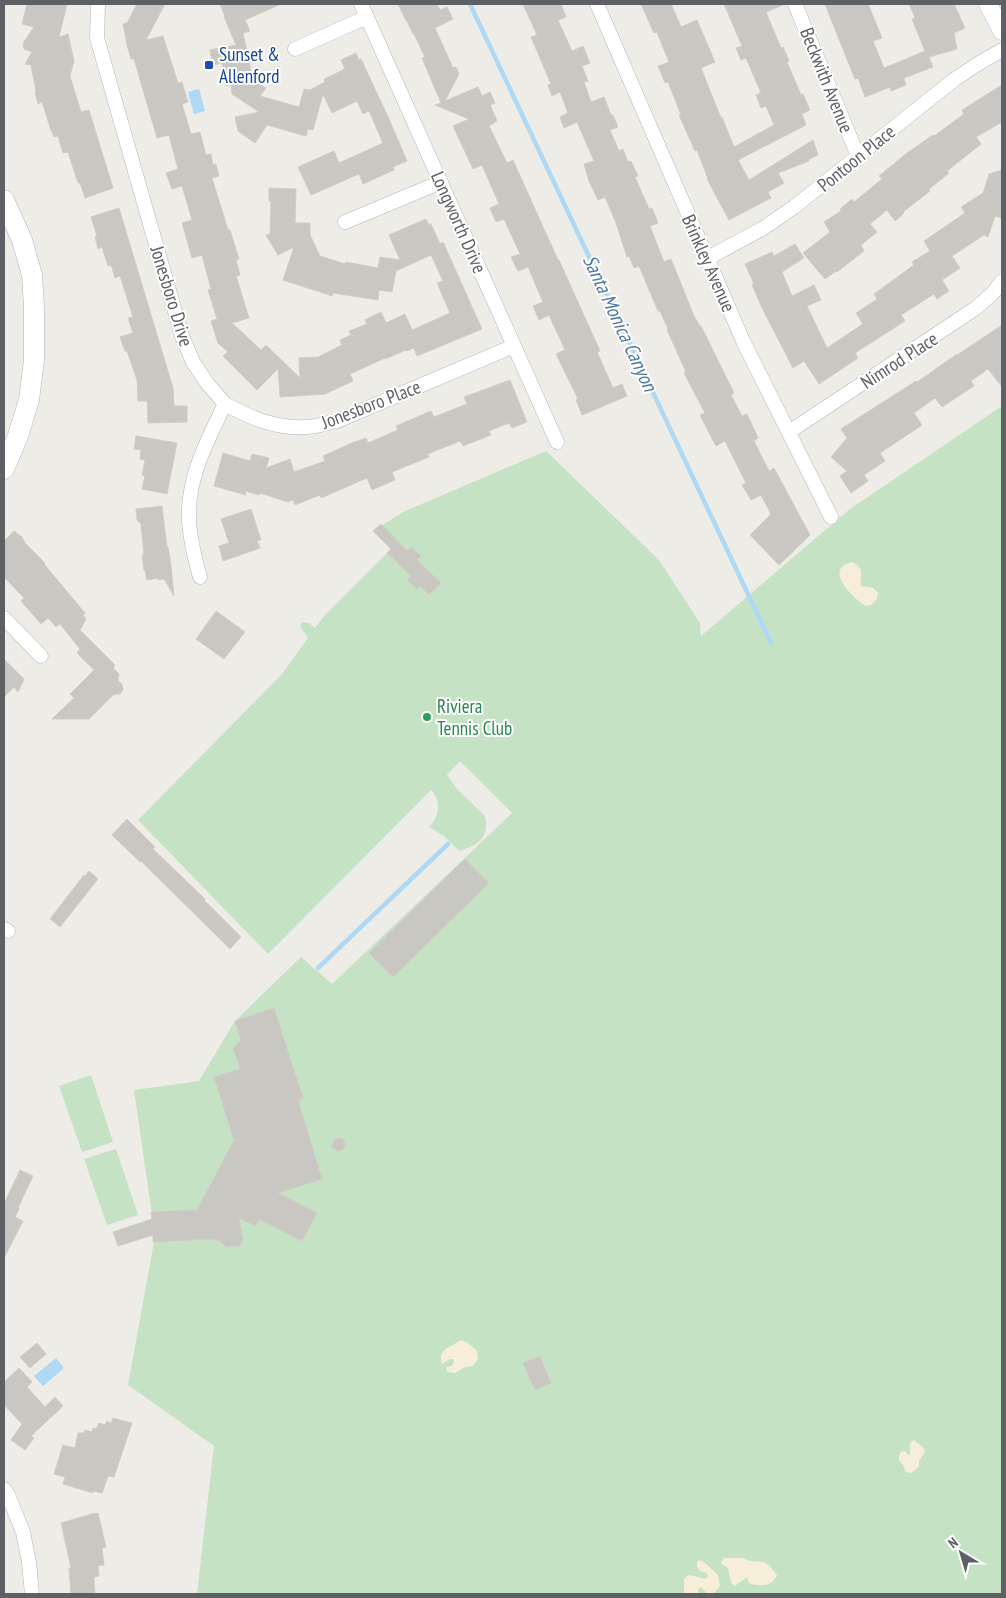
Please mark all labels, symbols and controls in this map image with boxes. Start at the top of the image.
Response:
street label: Beckwith Avenue [795,24,859,136]
place label: Sunset & Allenford [219,42,280,88]
marker: Sunset & Allenford [203,59,215,71]
street label: Pontoon Place [812,119,900,197]
street label: Longworth Drive [426,167,492,277]
street label: Brinkley Avenue [677,211,741,316]
street label: Jonesboro Drive [145,242,199,349]
water label: Santa Monica Canyon [577,251,663,396]
street label: Nimrod Place [856,326,942,394]
street label: Jonesboro Place [317,374,424,434]
place label: Riviera Tennis Club [437,694,512,740]
marker: Riviera Tennis Club [421,711,433,723]
north arrow [936,1528,986,1578]
text: N [944,1533,962,1552]

